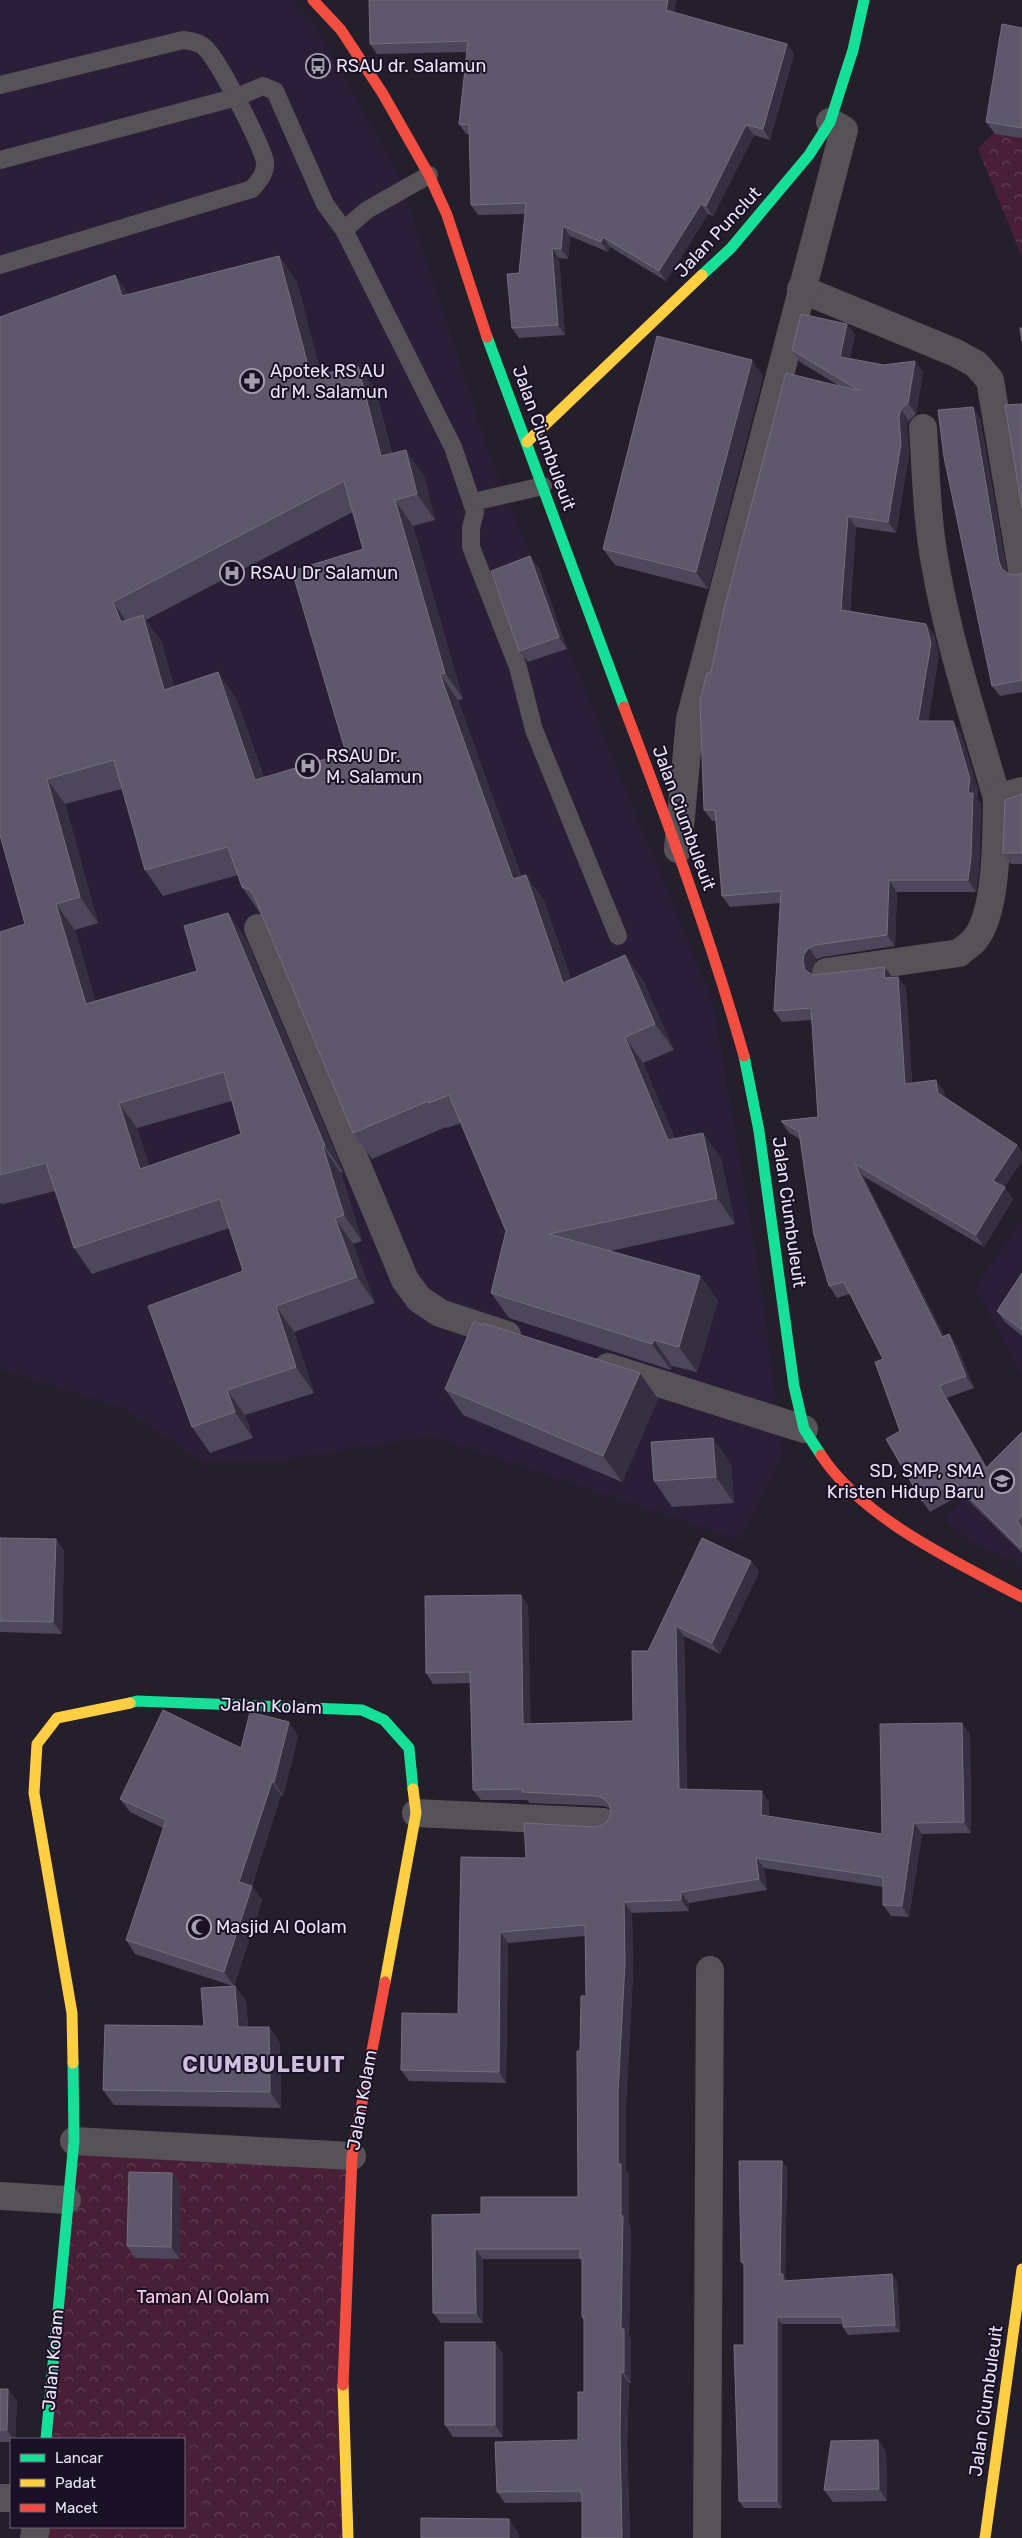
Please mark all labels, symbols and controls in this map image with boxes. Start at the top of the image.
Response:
bus stop icon: RSAU dr. Salamun [305,53,331,79]
place label: RSAU dr. Salamun [336,55,486,77]
street label: Jalan Punclut [670,182,766,282]
place label: Apotek RS AU dr M. Salamun [270,360,388,403]
street label: Jalan Ciumbuleuit [508,363,580,513]
pharmacy icon: Apotek RS AU dr M. Salamun [239,368,265,394]
hospital icon: RSAU Dr Salamun [219,560,245,586]
place label: RSAU Dr Salamun [250,562,398,584]
street label: Jalan Ciumbuleuit [648,743,720,893]
place label: RSAU Dr. M. Salamun [326,745,422,788]
hospital icon: RSAU Dr. M. Salamun [295,753,321,779]
street label: Jalan Ciumbuleuit [768,1135,810,1289]
place label: SD, SMP, SMA Kristen Hidup Baru [827,1460,984,1503]
school or university icon: SD, SMP, SMA Kristen Hidup Baru [989,1468,1015,1494]
street label: Jalan Kolam [220,1693,322,1719]
mosque icon: Masjid Al Qolam [186,1914,212,1940]
place label: Masjid Al Qolam [216,1916,347,1938]
street label: Jalan Kolam [342,2048,382,2152]
district label: CIUMBULEUIT [182,2051,346,2078]
park label: Taman Al Qolam [136,2286,270,2308]
street label: Jalan Kolam [38,2308,68,2412]
street label: Jalan Ciumbuleuit [965,2324,1007,2478]
legend [10,2438,185,2528]
text: Lancar [55,2449,103,2467]
text: Padat [55,2474,96,2492]
text: Macet [55,2499,98,2517]

